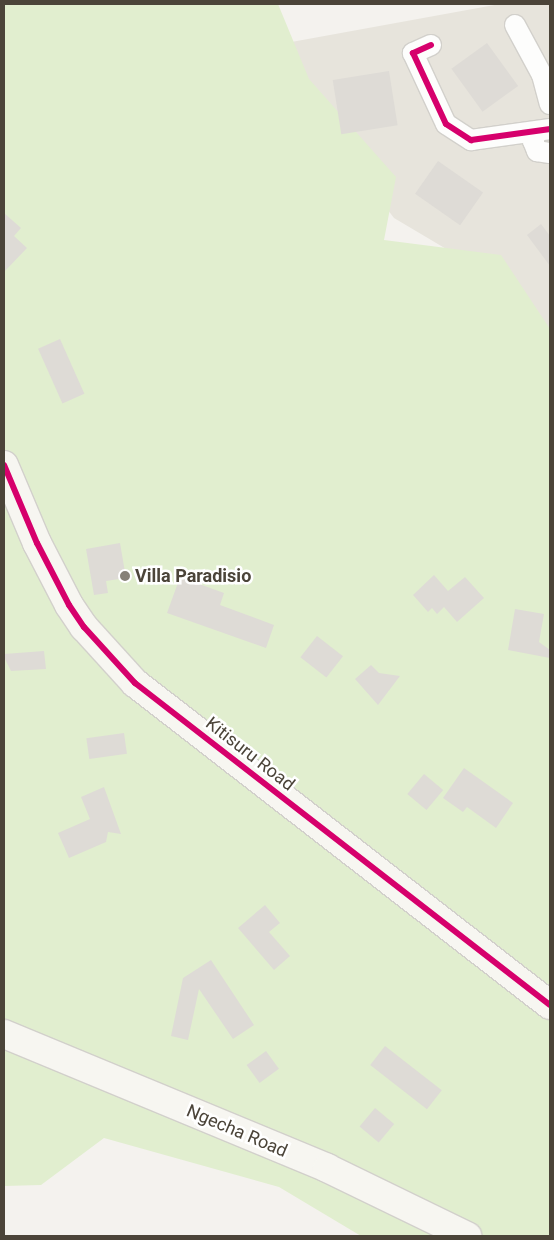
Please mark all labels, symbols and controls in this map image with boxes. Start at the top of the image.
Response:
place label: Villa Paradisio [135,565,251,587]
marker: Villa Paradisio [119,570,131,582]
street label: Kitisuru Road [201,713,299,795]
street label: Ngecha Road [183,1100,291,1162]

